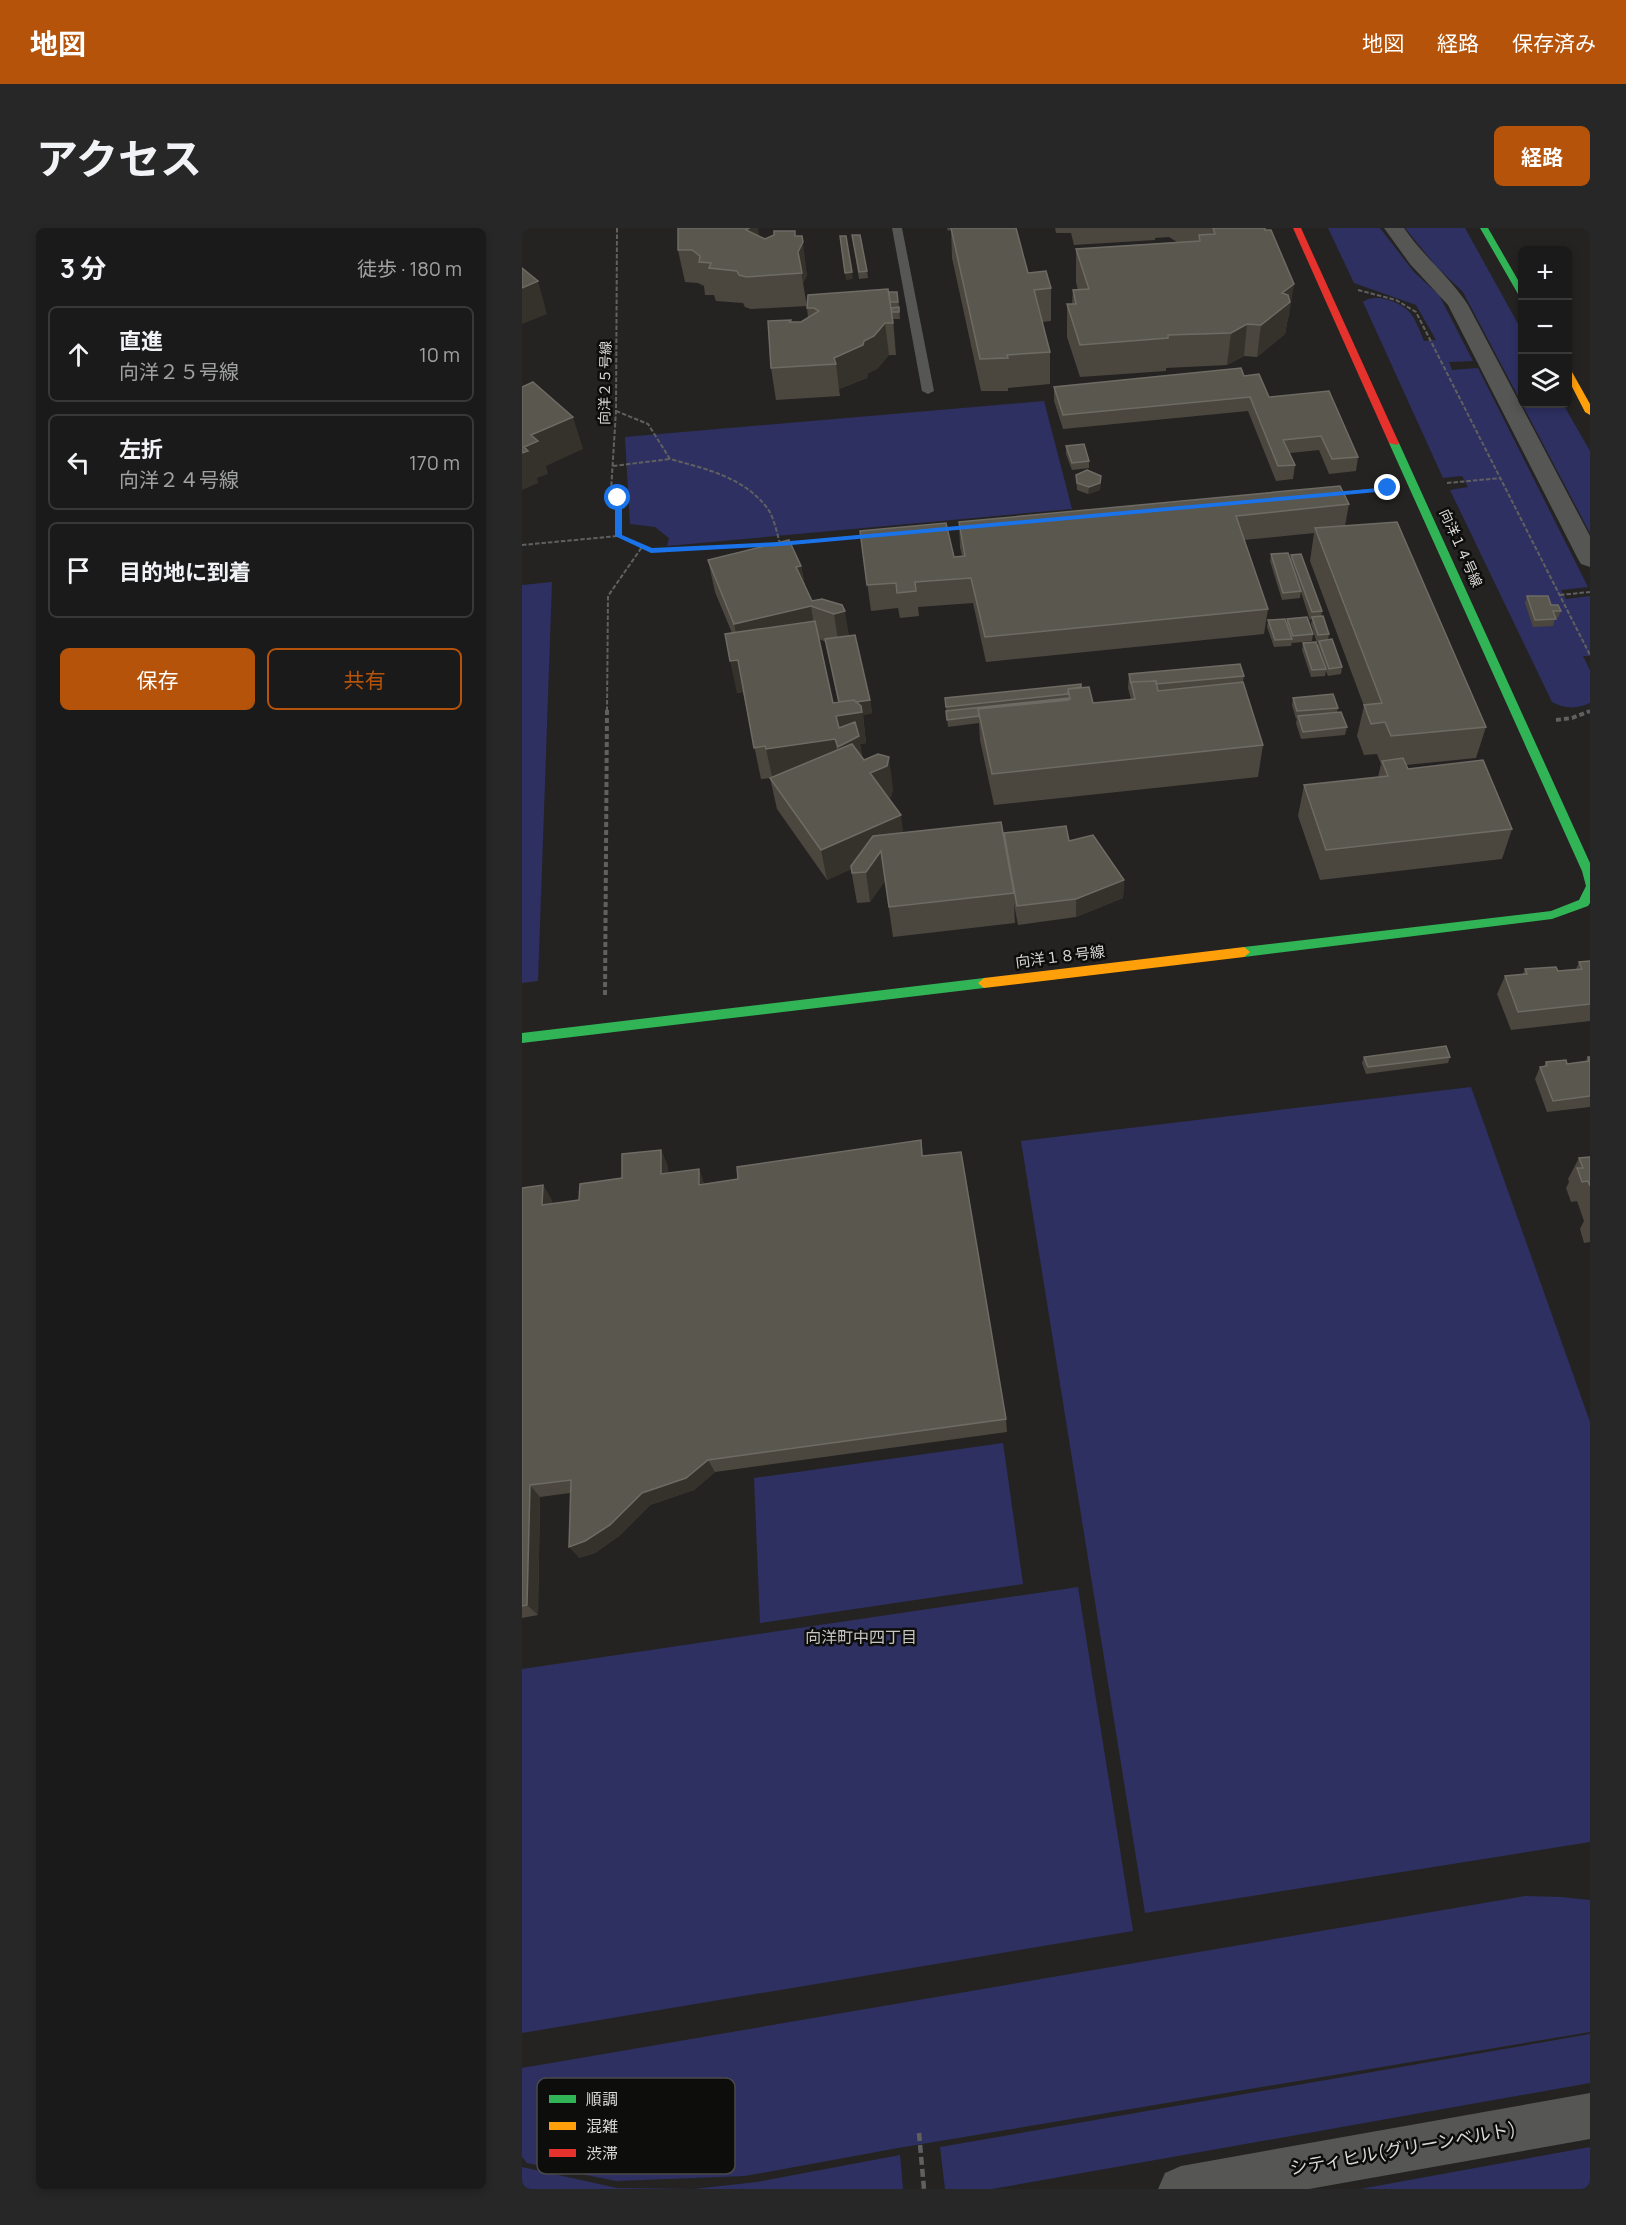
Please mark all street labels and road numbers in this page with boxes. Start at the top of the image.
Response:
street label: 向洋２５号線 [594,341,615,425]
street label: 向洋１４号線 [1436,506,1487,590]
street label: 向洋１８号線 [1014,941,1106,972]
street label: シティヒル(グリーンベルト) [1288,2116,1518,2180]

